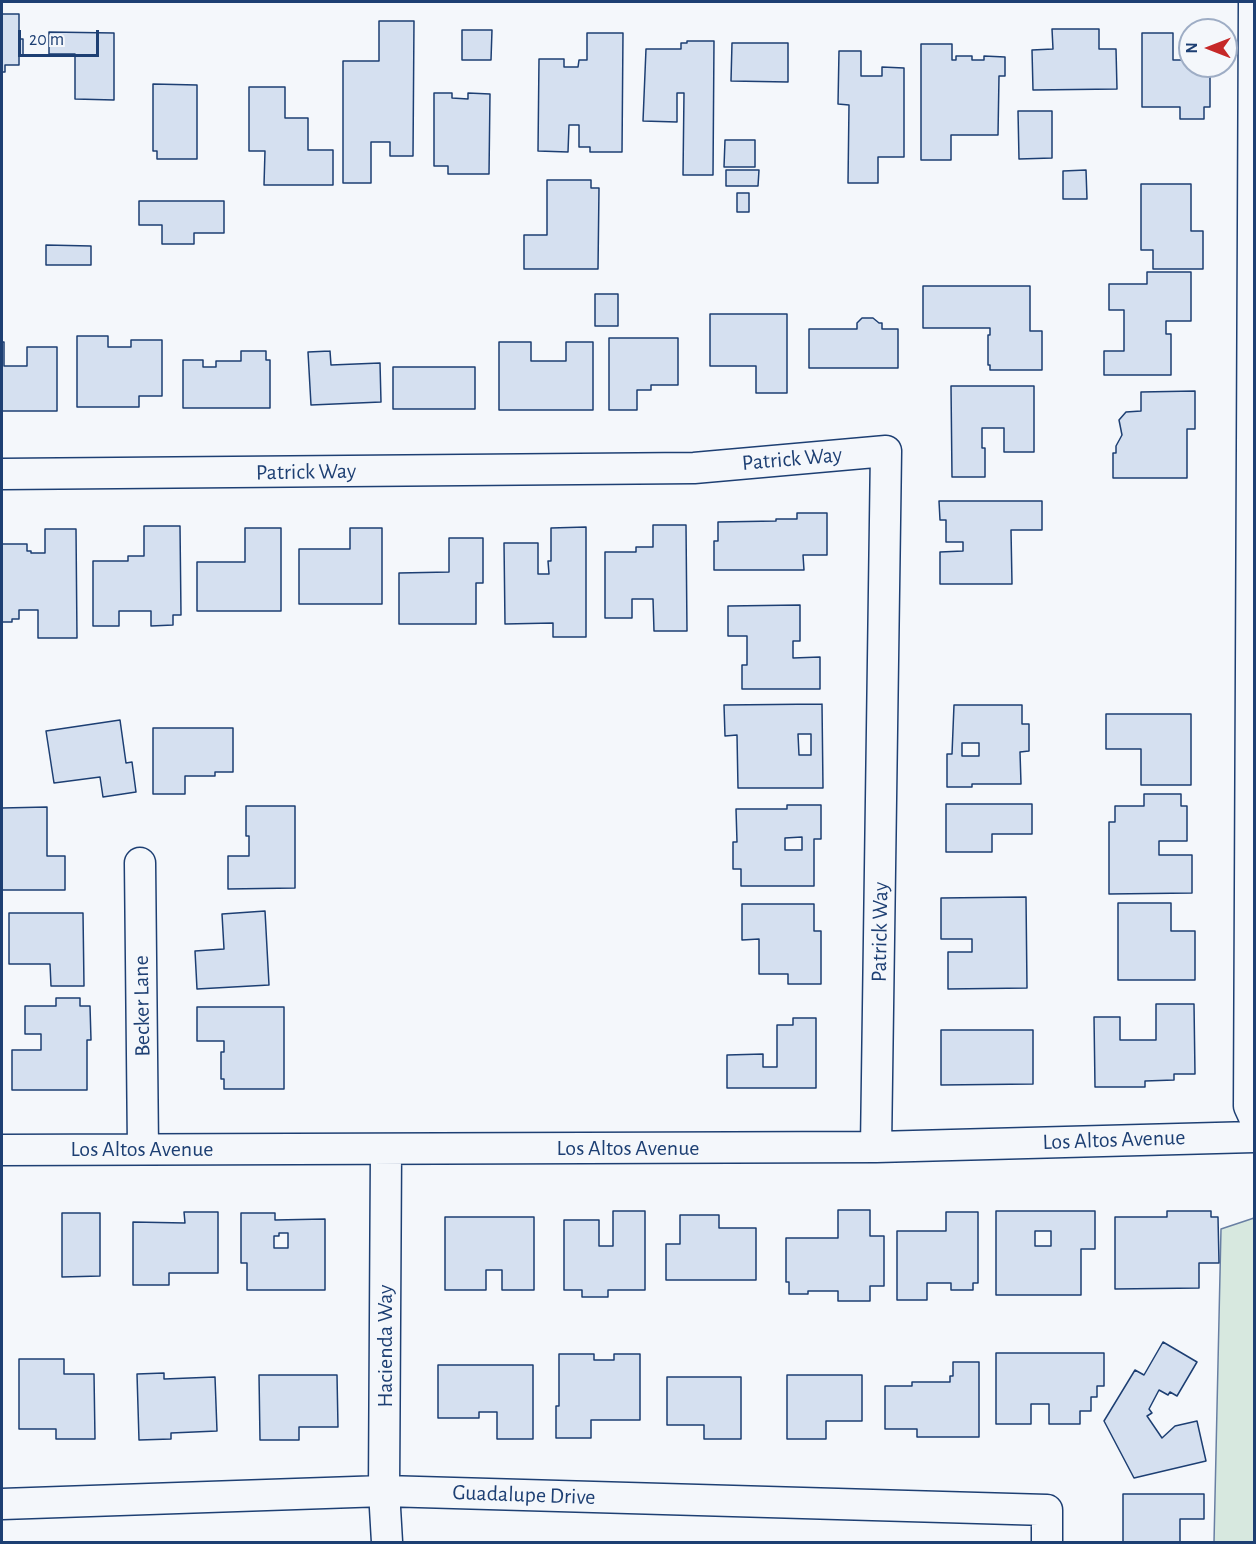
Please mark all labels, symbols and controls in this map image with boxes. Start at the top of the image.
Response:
scale bar [21,18,102,56]
north arrow [1178,18,1238,78]
text: 20 m [29,31,64,49]
text: N [1184,42,1200,54]
street label: Patrick Way [741,441,843,477]
street label: Patrick Way [256,458,356,486]
street label: Patrick Way [866,882,894,982]
street label: Becker Lane [128,955,156,1057]
street label: Los Altos Avenue [1042,1124,1186,1156]
street label: Los Altos Avenue [557,1135,699,1161]
street label: Los Altos Avenue [71,1136,213,1162]
street label: Hacienda Way [372,1285,398,1407]
street label: Guadalupe Drive [452,1479,596,1511]

